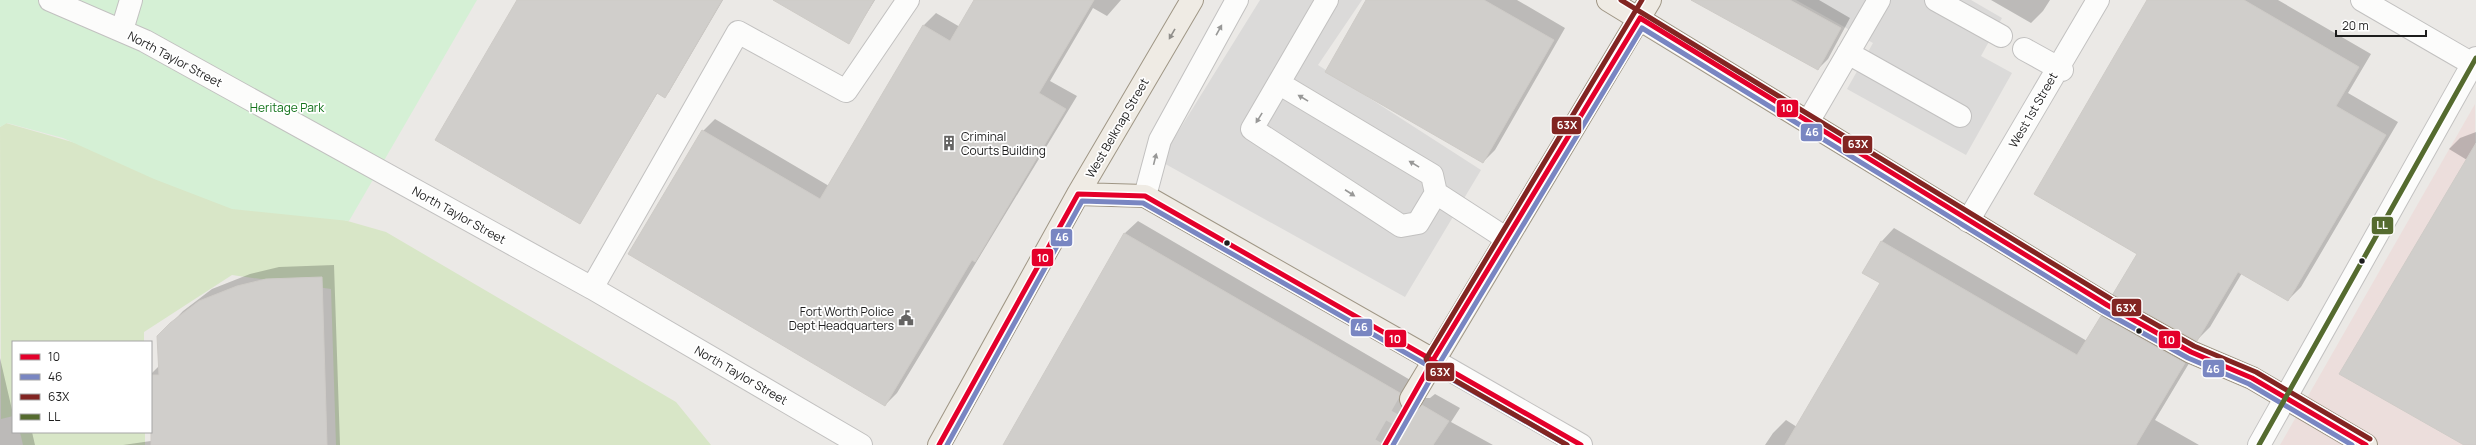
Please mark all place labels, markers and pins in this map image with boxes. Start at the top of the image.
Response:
place label: Criminal Courts Building [961,128,1046,159]
building icon: Criminal Courts Building [940,134,958,152]
unlabelled marker [1222,238,1232,248]
unlabelled marker [2357,256,2367,266]
place label: Fort Worth Police Dept Headquarters [789,303,894,334]
public building icon: Fort Worth Police Dept Headquarters [897,309,915,327]
unlabelled marker [2134,326,2144,336]

